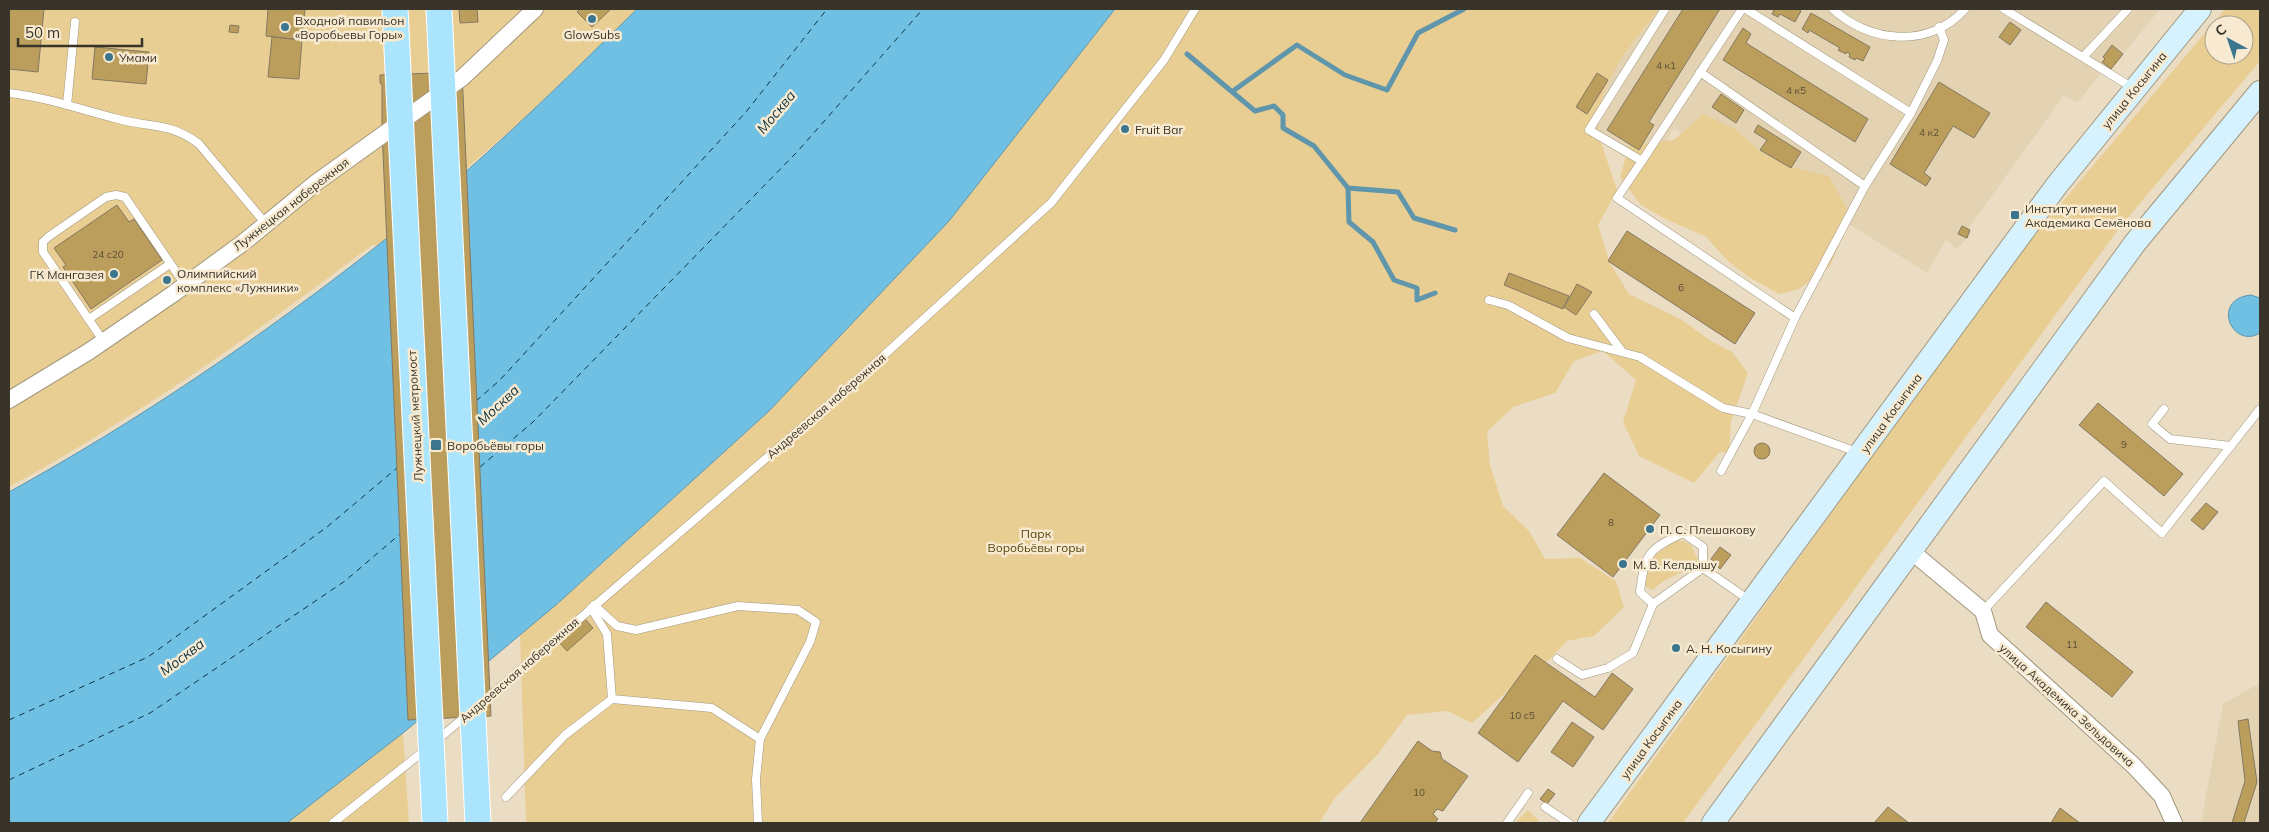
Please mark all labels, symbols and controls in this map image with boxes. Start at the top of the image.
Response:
place label: Входной павильон «Воробьевы Горы» [295,13,404,42]
marker: GlowSubs [586,13,598,25]
scale bar [18,15,141,47]
north arrow [2204,15,2254,65]
text: С [2211,20,2230,40]
marker: Входной павильон «Воробьевы Горы» [279,21,291,33]
text: 50 m [25,23,60,42]
place label: GlowSubs [564,27,620,42]
street label: улица Косыгина [2098,48,2170,132]
place label: Умами [118,50,157,65]
marker: Умами [103,51,115,63]
house number: 4 к1 [1656,59,1676,72]
house number: 4 к5 [1786,84,1806,97]
water label: Москва [753,86,800,137]
place label: Fruit Bar [1135,122,1183,137]
marker: Fruit Bar [1119,123,1131,135]
house number: 4 к2 [1919,126,1939,139]
street label: Лужнецкая набережная [230,154,352,254]
place label: Институт имени Академика Семёнова [2025,201,2151,230]
marker: Институт имени Академика Семёнова [2009,209,2021,221]
house number: 24 с20 [92,248,124,261]
place label: Олимпийский комплекс «Лужники» [177,266,300,295]
place label: ГК Мангазея [30,267,104,282]
marker: ГК Мангазея [108,268,120,280]
marker: Олимпийский комплекс «Лужники» [161,274,173,286]
house number: 6 [1678,281,1684,294]
street label: Лужнецкий метромост [404,349,426,482]
street label: Андреевская набережная [763,350,889,462]
street label: улица Косыгина [1857,370,1925,456]
water label: Москва [473,381,523,429]
marker: Воробьёвы горы [429,438,443,452]
place label: Воробьёвы горы [447,438,544,453]
house number: 9 [2121,438,2127,451]
house number: 8 [1608,516,1614,529]
place label: П. С. Плешакову [1660,522,1756,537]
marker: П. С. Плешакову [1644,523,1656,535]
park label: Парк Воробьёвы горы [988,526,1084,555]
place label: М. В. Келдышу [1633,557,1718,572]
marker: М. В. Келдышу [1617,558,1629,570]
street label: Андреевская набережная [456,614,582,726]
water label: Москва [156,634,208,680]
house number: 11 [2066,638,2078,651]
street label: улица Академика Зельдовича [1996,640,2138,770]
place label: А. Н. Косыгину [1686,641,1772,656]
marker: А. Н. Косыгину [1670,642,1682,654]
street label: улица Косыгина [1617,696,1685,782]
house number: 10 с5 [1509,709,1535,722]
house number: 10 [1413,786,1425,799]

